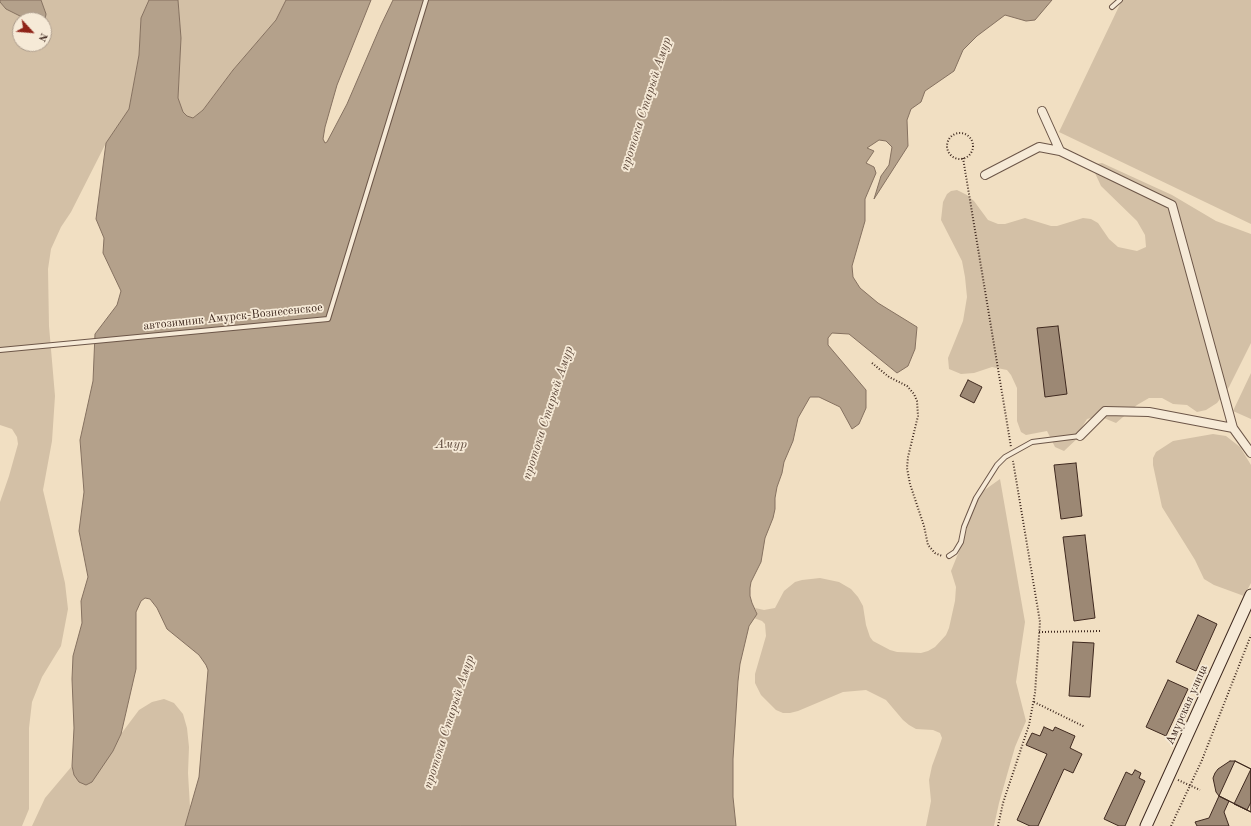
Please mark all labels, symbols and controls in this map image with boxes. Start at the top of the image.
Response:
north arrow [12,12,52,52]
text: N [36,31,49,43]
water label: протока Старый Амур [617,35,675,173]
street label: автозимник Амурск-Вознесенское [143,300,323,334]
water label: протока Старый Амур [519,344,577,482]
water label: Амур [435,437,467,453]
water label: протока Старый Амур [420,653,478,791]
street label: Амурская улица [1163,663,1211,747]

